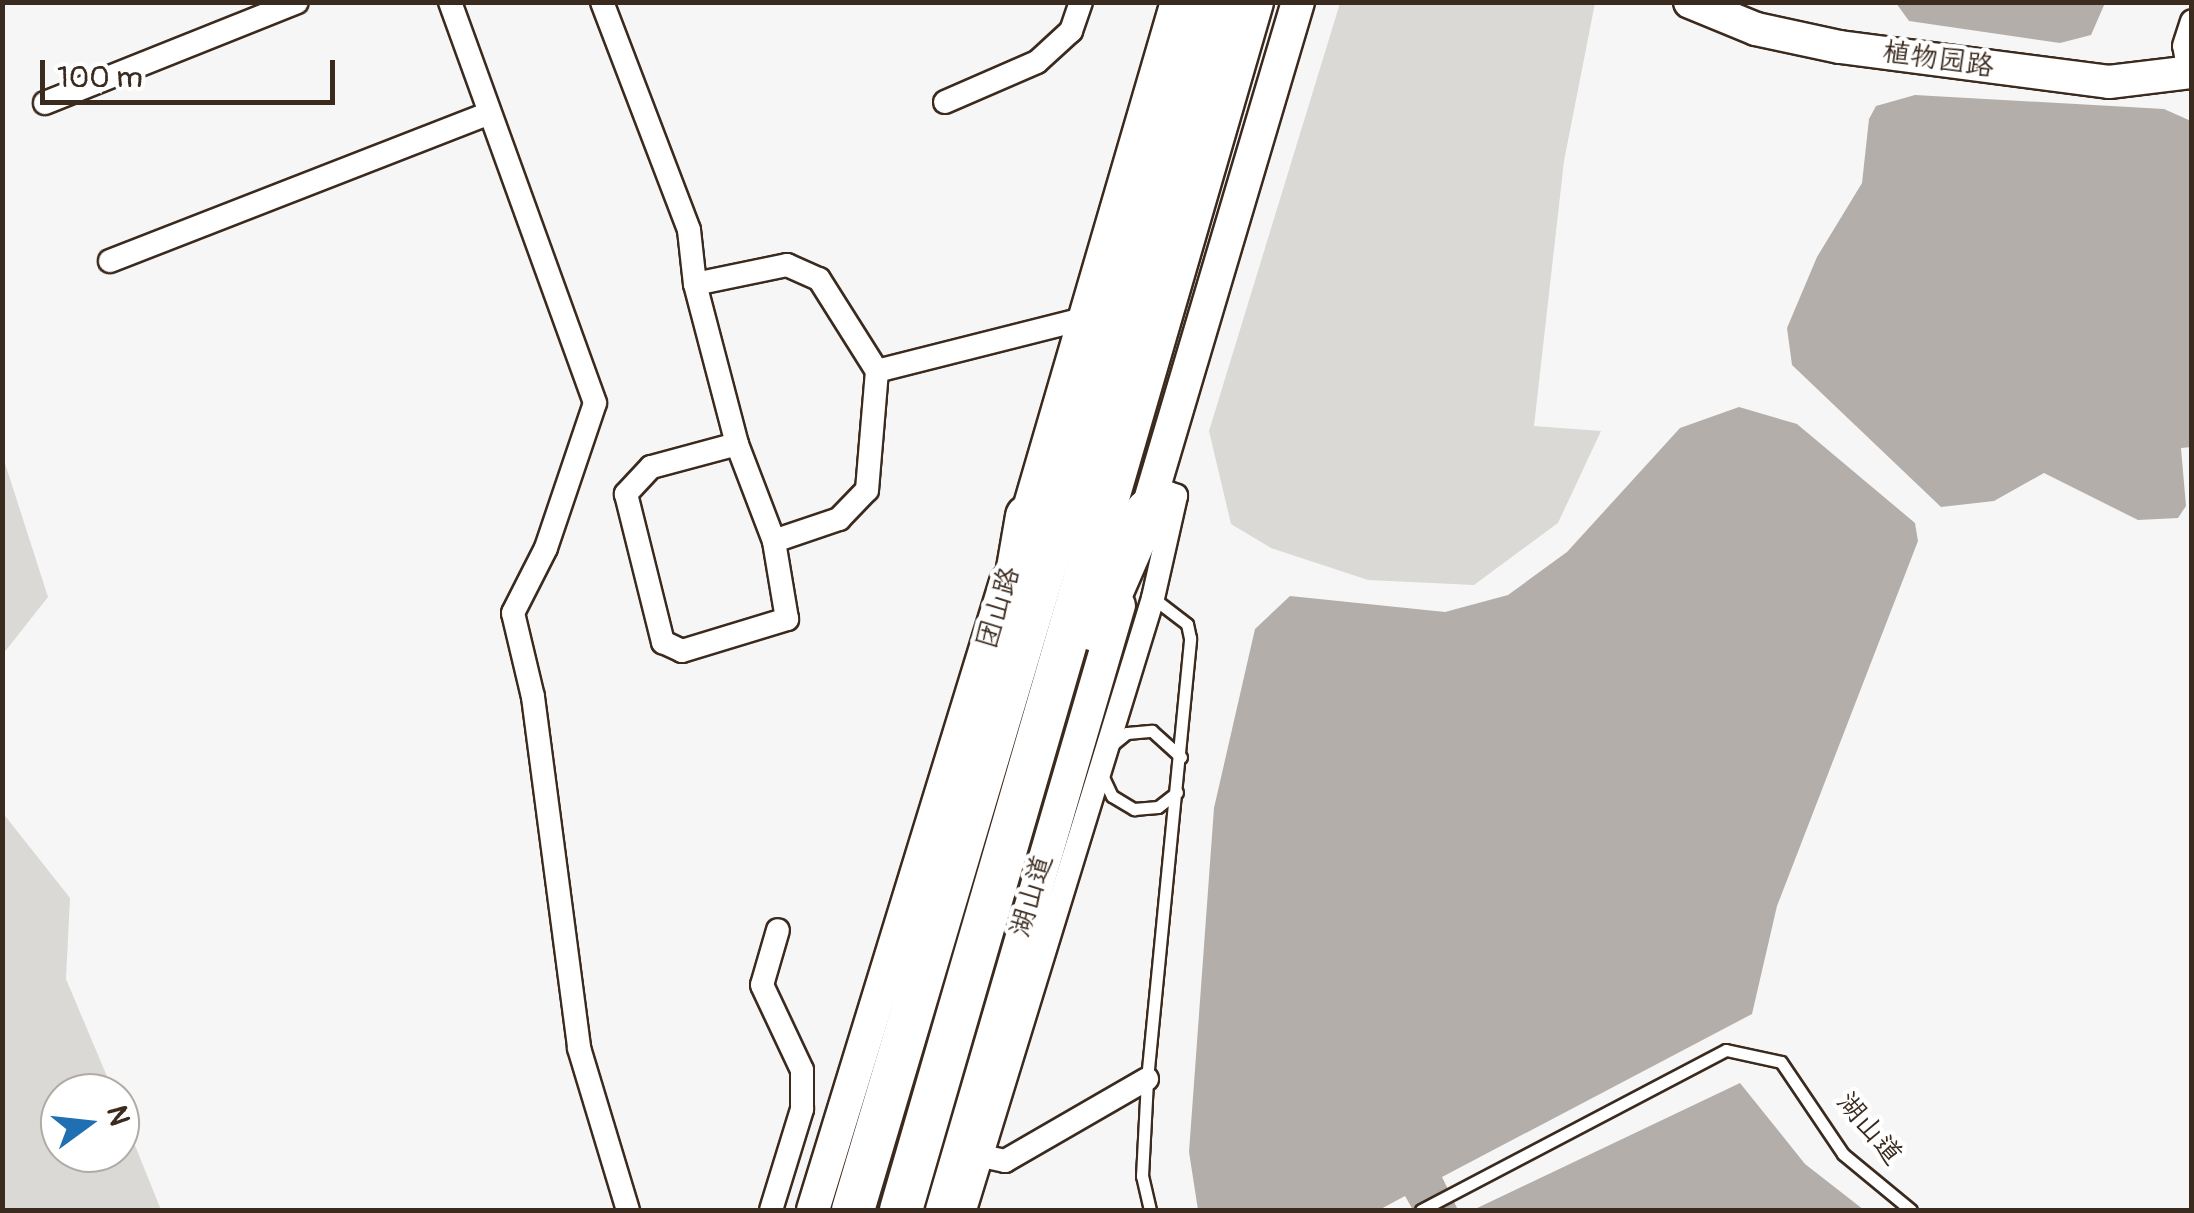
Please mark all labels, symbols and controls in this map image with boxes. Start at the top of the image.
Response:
street label: 植物园路 [1880,36,1996,84]
scale bar [45,40,340,102]
text: 100 m [57,59,143,96]
street label: 团山路 [971,563,1027,653]
street label: 湖山道 [1004,851,1060,941]
north arrow [40,1073,140,1173]
street label: 湖山道 [1829,1086,1909,1172]
text: N [98,1102,137,1129]

